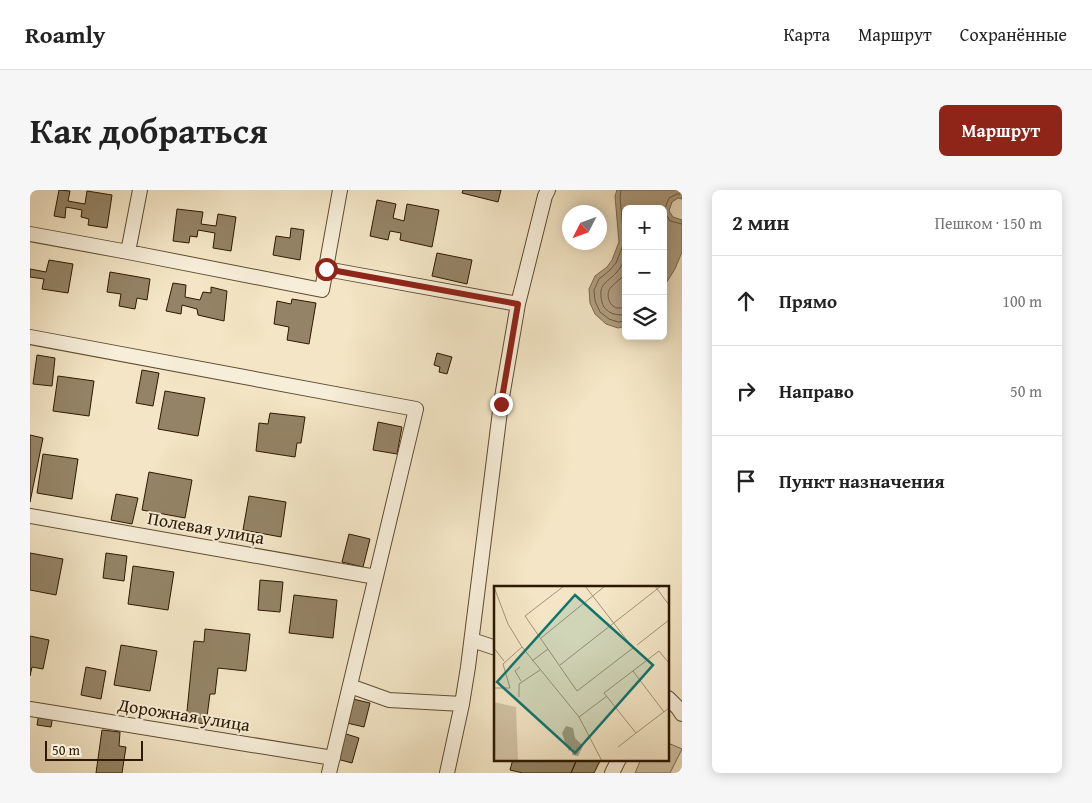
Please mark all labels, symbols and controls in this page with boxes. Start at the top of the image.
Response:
text: Roamly [25,17,105,52]
text: Карта [784,21,830,48]
text: Маршрут [858,21,932,48]
text: Сохранённые [960,21,1067,48]
text: Как добраться [30,105,268,156]
button: Маршрут [939,105,1062,156]
north arrow [562,205,607,250]
map controls [622,205,667,340]
button: + [622,205,667,250]
text: 2 мин [732,207,789,238]
text: Пешком · 150 m [935,211,1042,235]
button: − [622,250,667,295]
route start [315,258,338,281]
icon: ahead [732,287,760,315]
text: Прямо [779,287,837,315]
text: 100 m [1002,289,1042,313]
button: layers [622,295,667,340]
icon: right [732,377,760,405]
text: Направо [779,377,854,405]
text: 50 m [1010,379,1042,403]
route end [490,393,513,416]
icon: arrive [732,467,760,495]
text: Пункт назначения [779,467,945,495]
street label: Полевая улица [146,504,267,551]
inset map [494,586,670,760]
street label: Дорожная улица [115,691,253,738]
scale bar [45,738,142,761]
text: 50 m [52,740,80,760]

